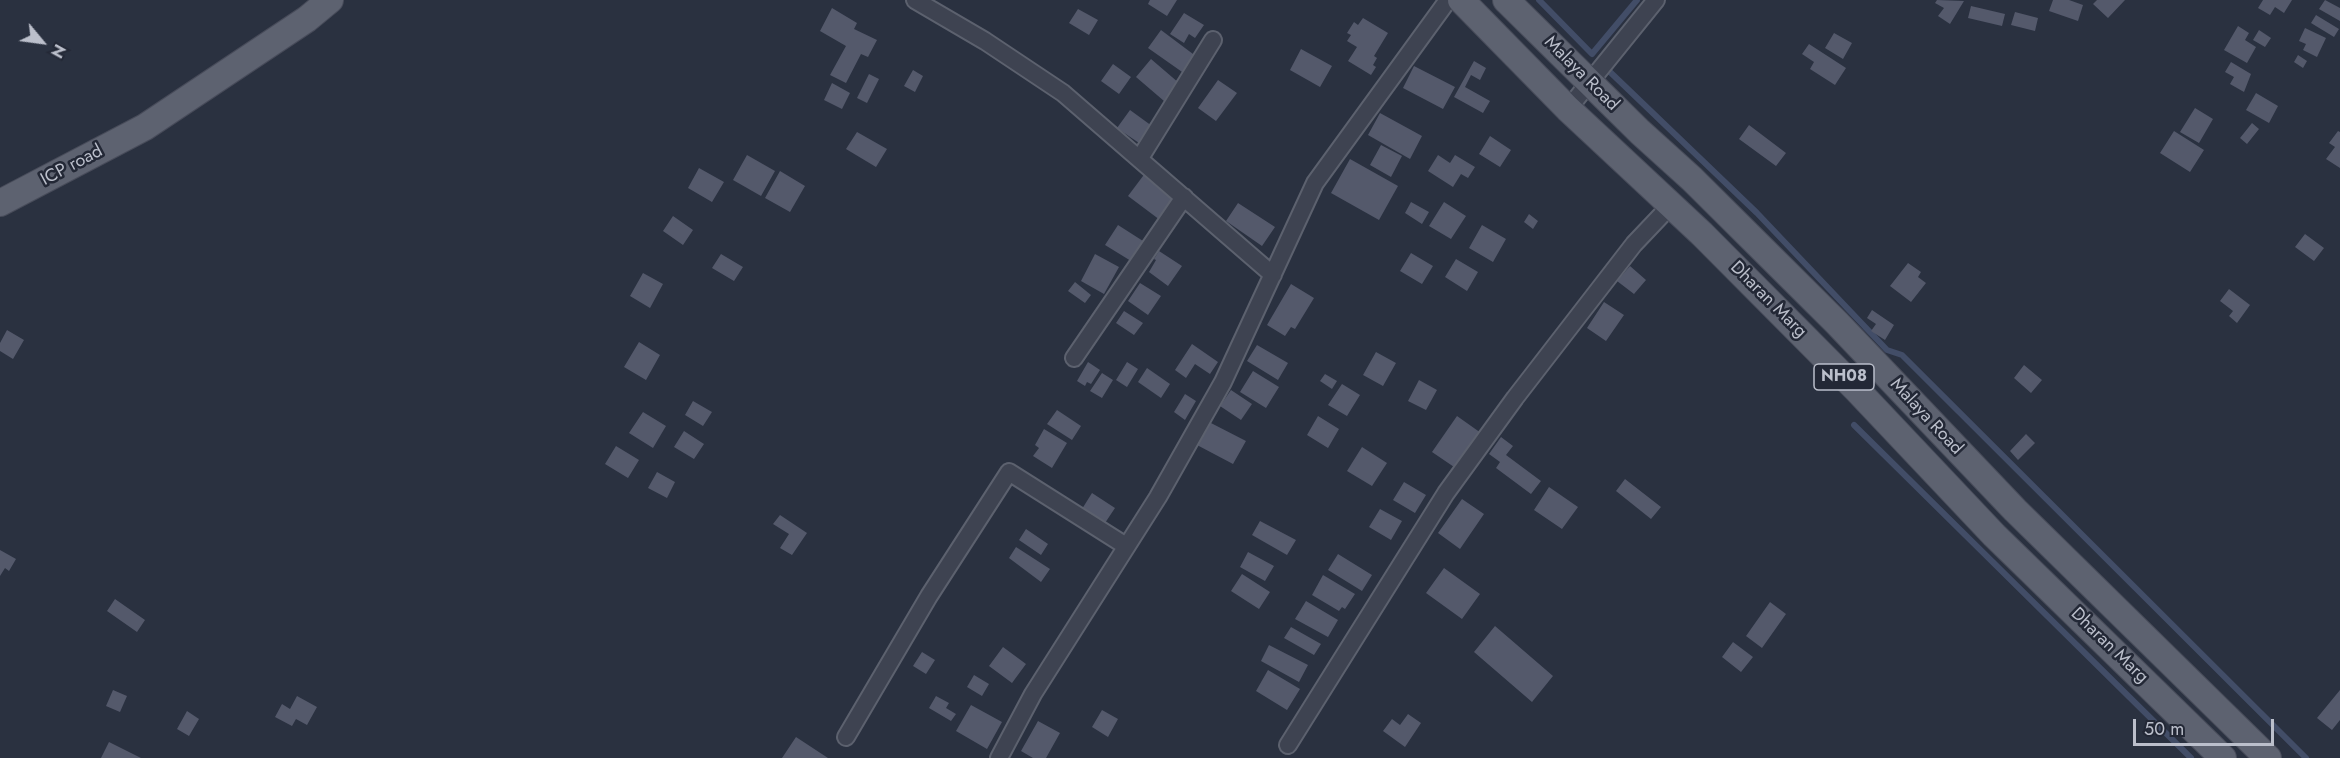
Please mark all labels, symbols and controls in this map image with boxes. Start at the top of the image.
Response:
north arrow [12,12,72,72]
street label: Malaya Road [1539,32,1623,116]
text: N [45,40,71,62]
street label: ICP road [38,141,106,191]
street label: Dharan Marg [1725,257,1811,343]
road number: NH08 [1814,364,1874,390]
street label: Malaya Road [1885,374,1967,460]
street label: Dharan Marg [2066,604,2152,688]
scale bar [2136,707,2277,745]
text: 50 m [2144,716,2184,742]

